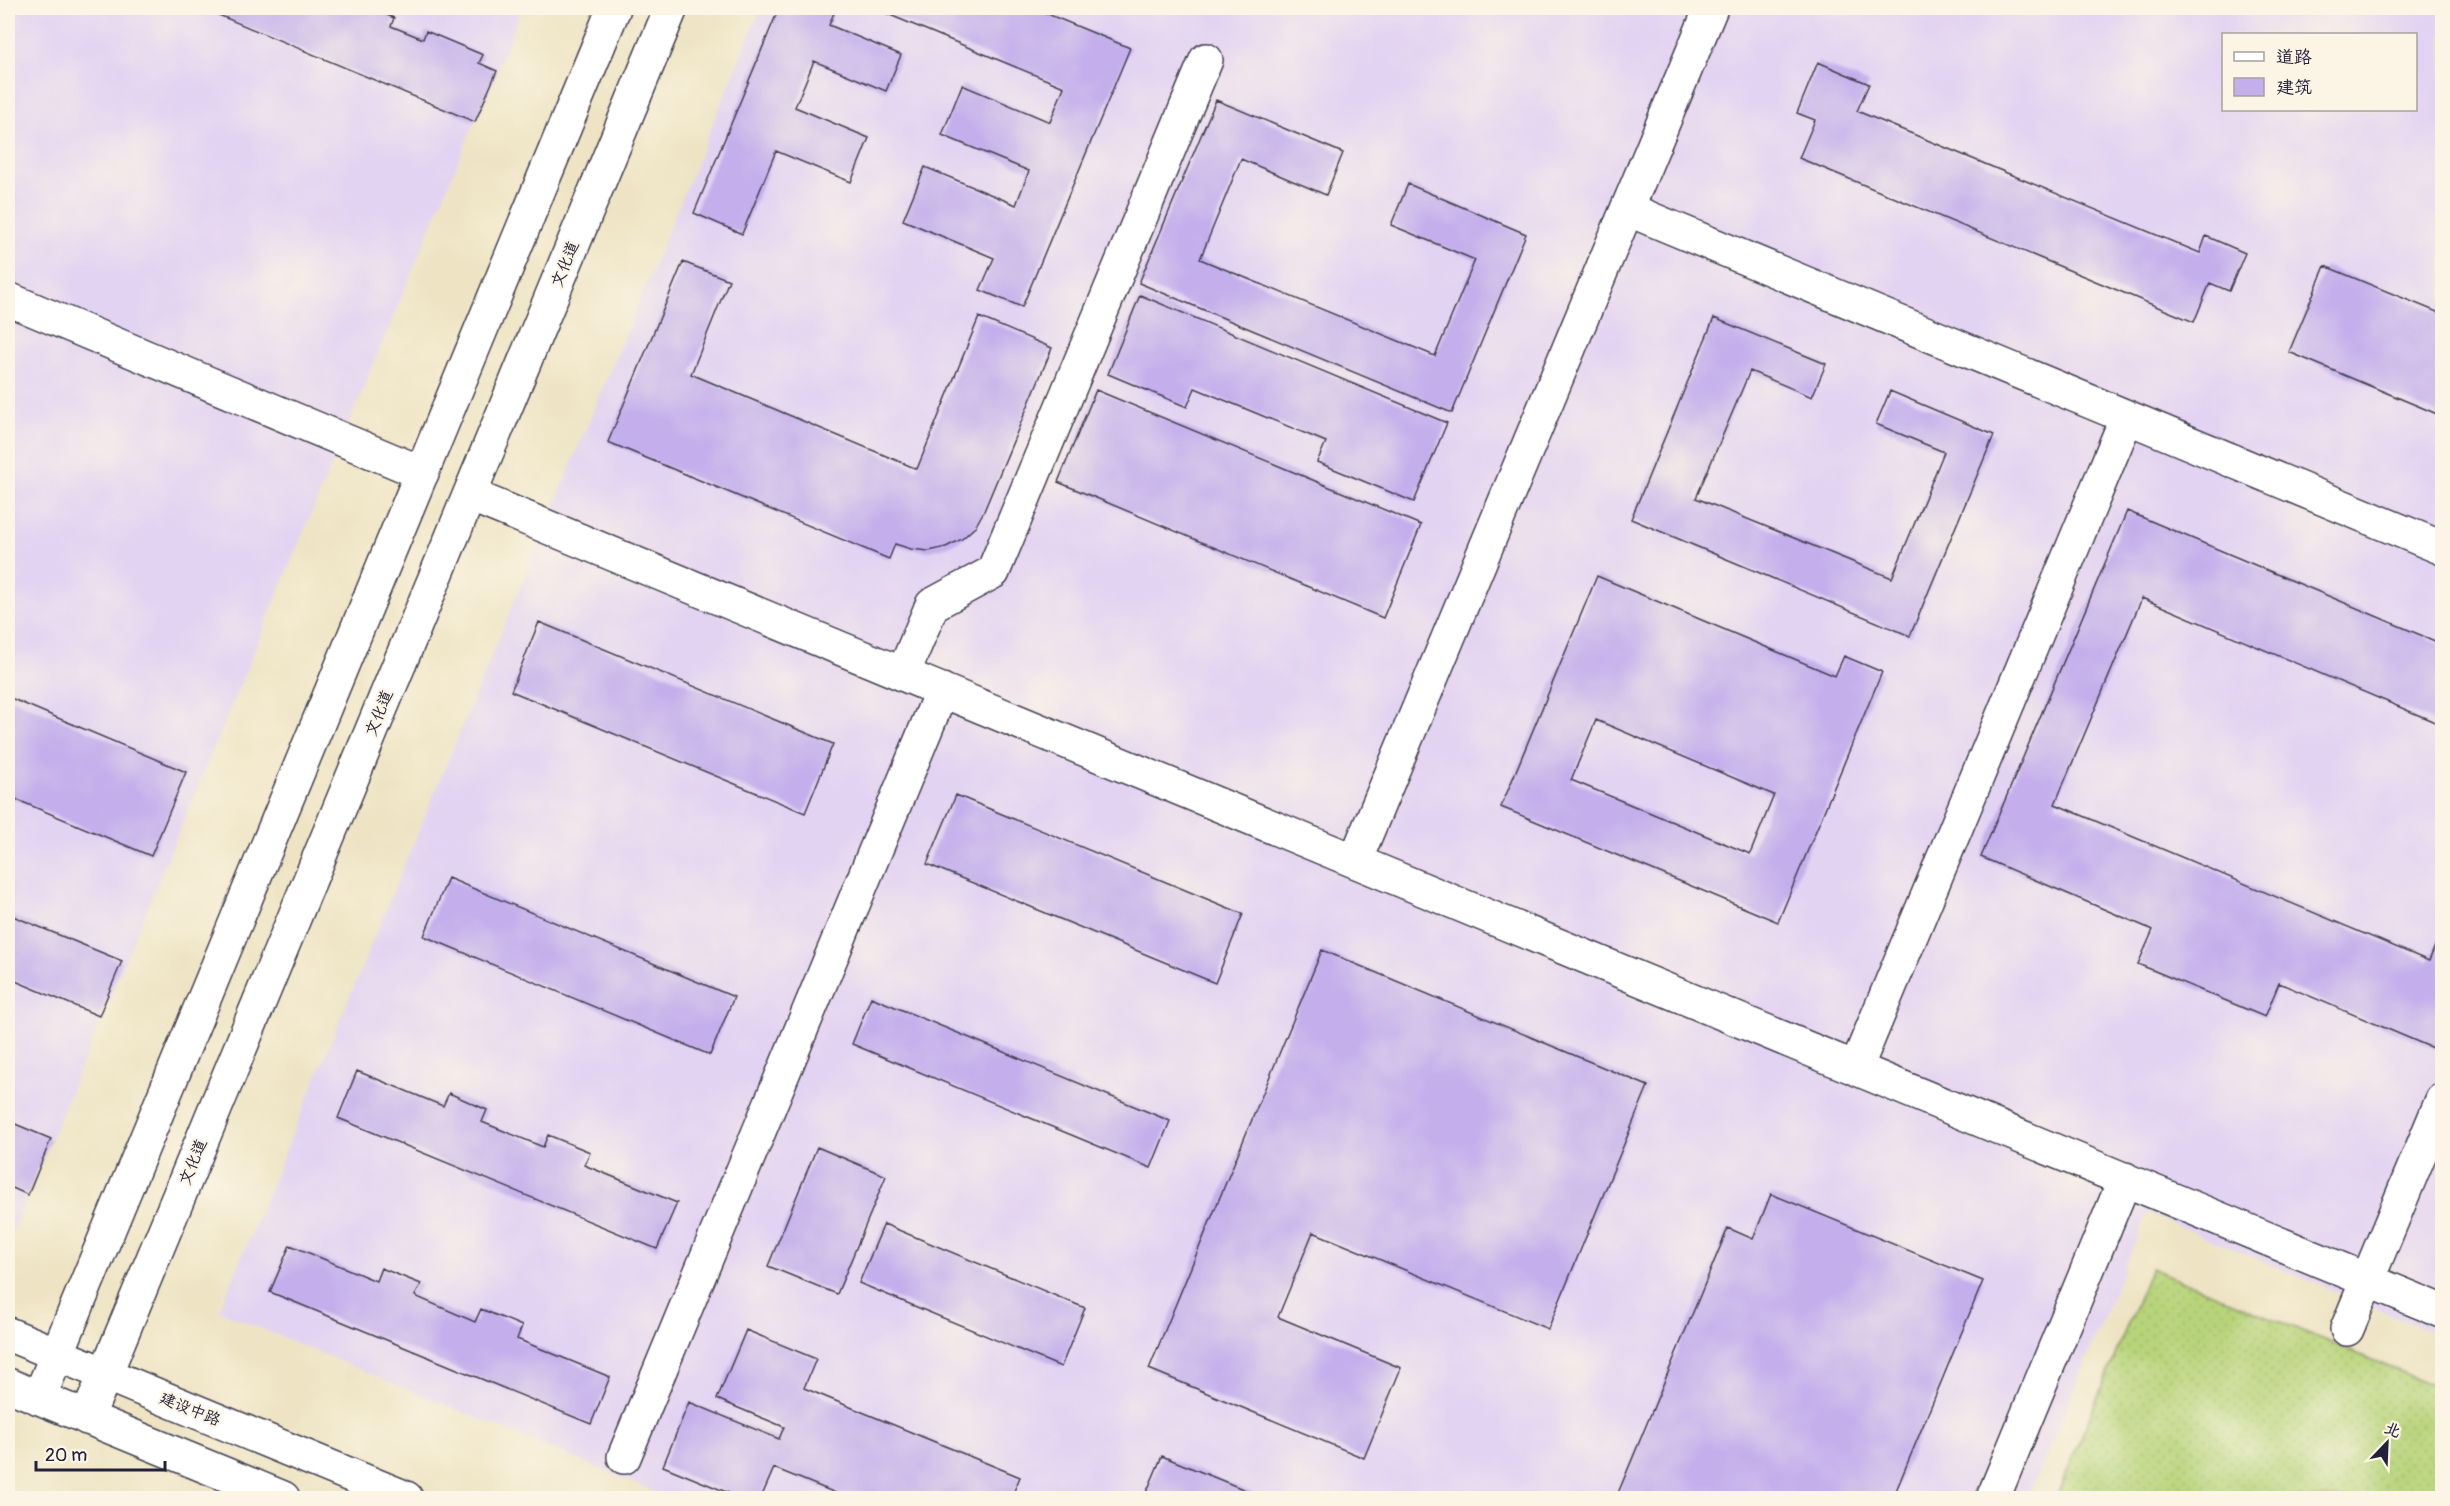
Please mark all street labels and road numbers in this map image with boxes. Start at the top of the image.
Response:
street label: 文化道 [547,238,583,290]
street label: 文化道 [361,687,397,739]
street label: 文化道 [175,1136,211,1188]
street label: 建设中路 [157,1388,223,1430]

